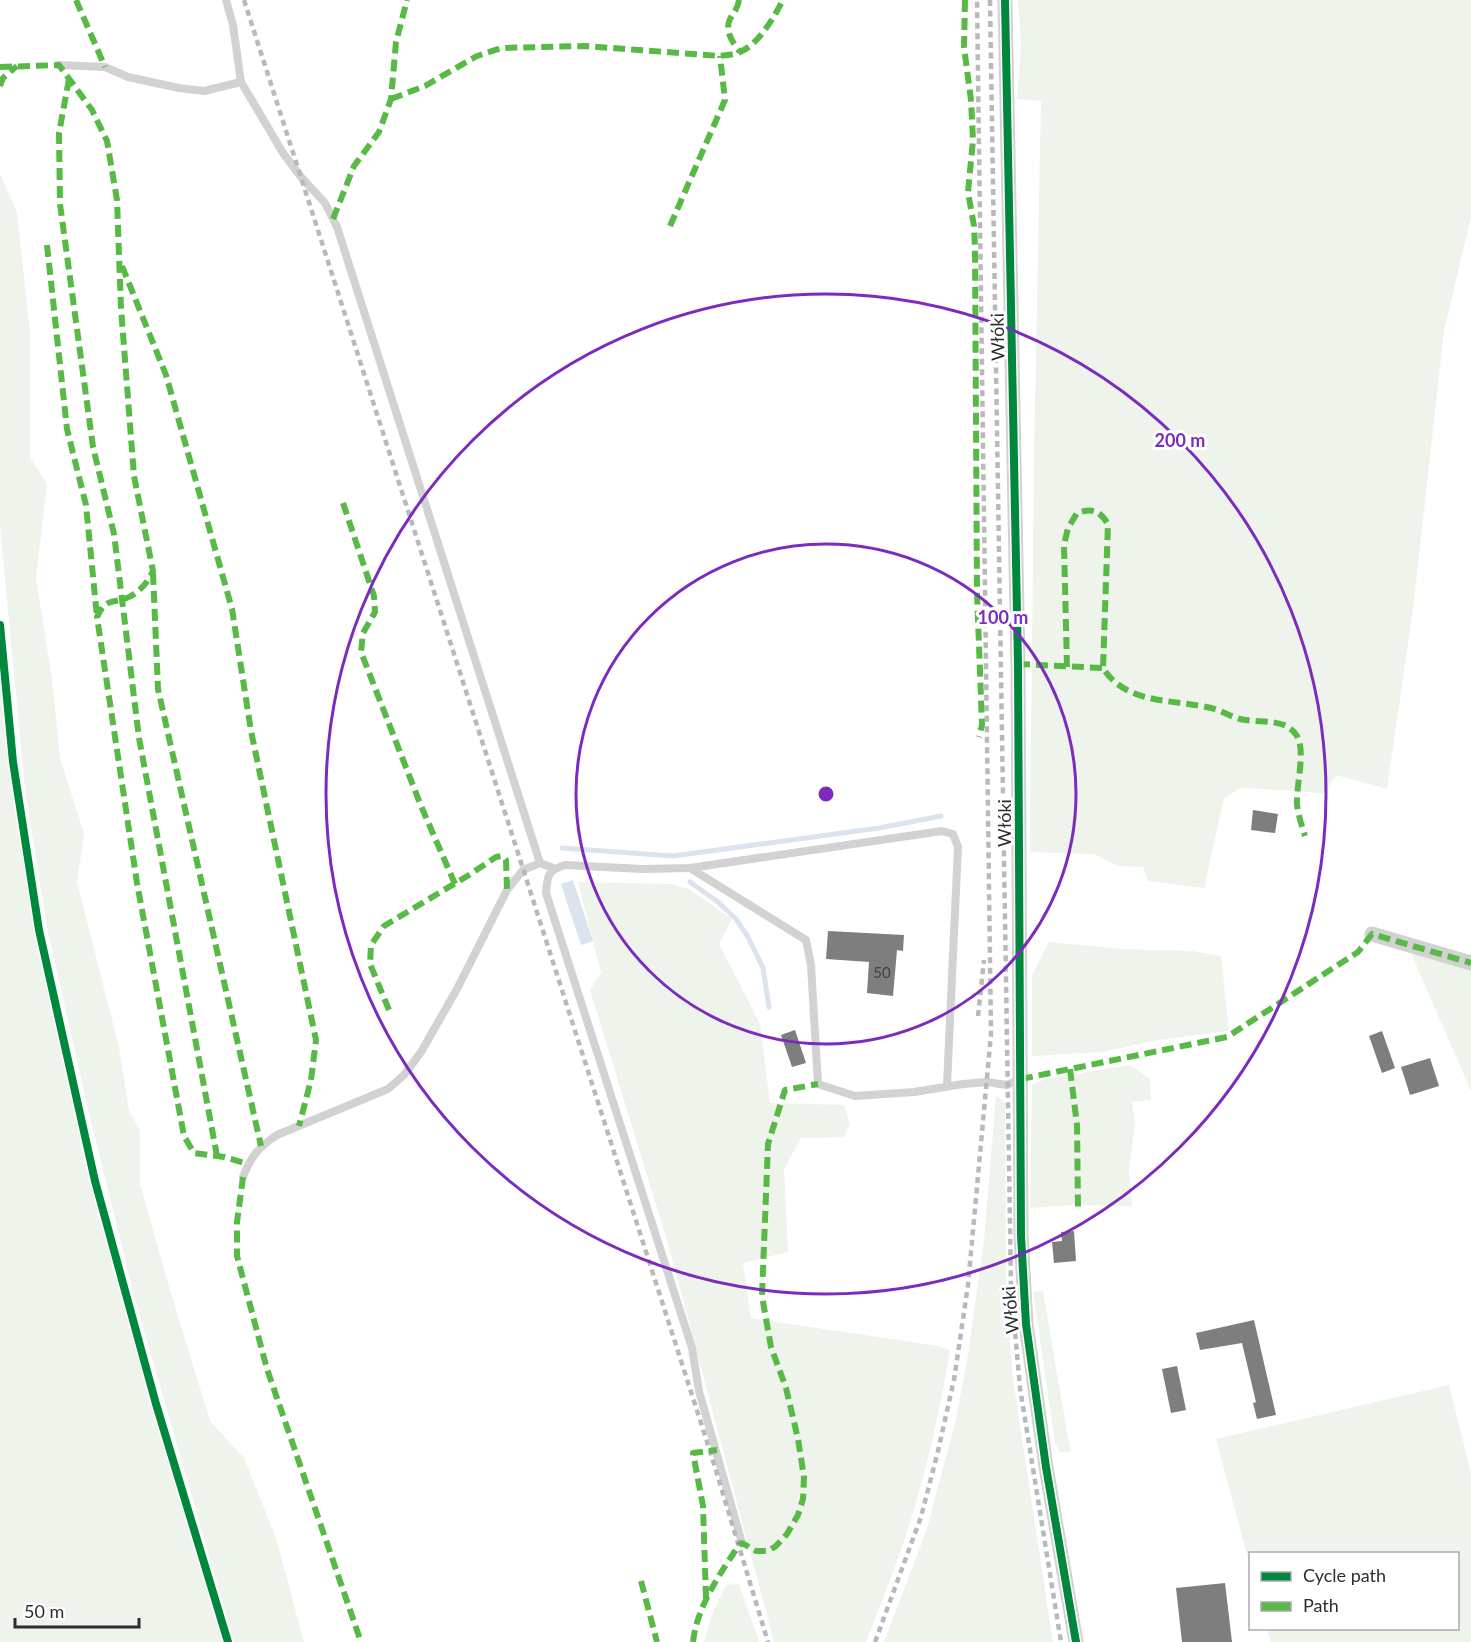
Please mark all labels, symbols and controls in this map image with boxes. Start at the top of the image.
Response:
street label: Włóki [986,313,1008,361]
text: 200 m [1155,429,1205,451]
text: 100 m [978,606,1028,628]
centre of rings [816,784,836,804]
street label: Włóki [993,799,1015,847]
house number: 50 [873,963,891,981]
street label: Włóki [997,1285,1023,1335]
legend [1249,1552,1459,1630]
text: Cycle path [1303,1564,1386,1586]
scale bar [15,1591,140,1629]
text: Path [1303,1594,1339,1616]
text: 50 m [24,1600,64,1622]

